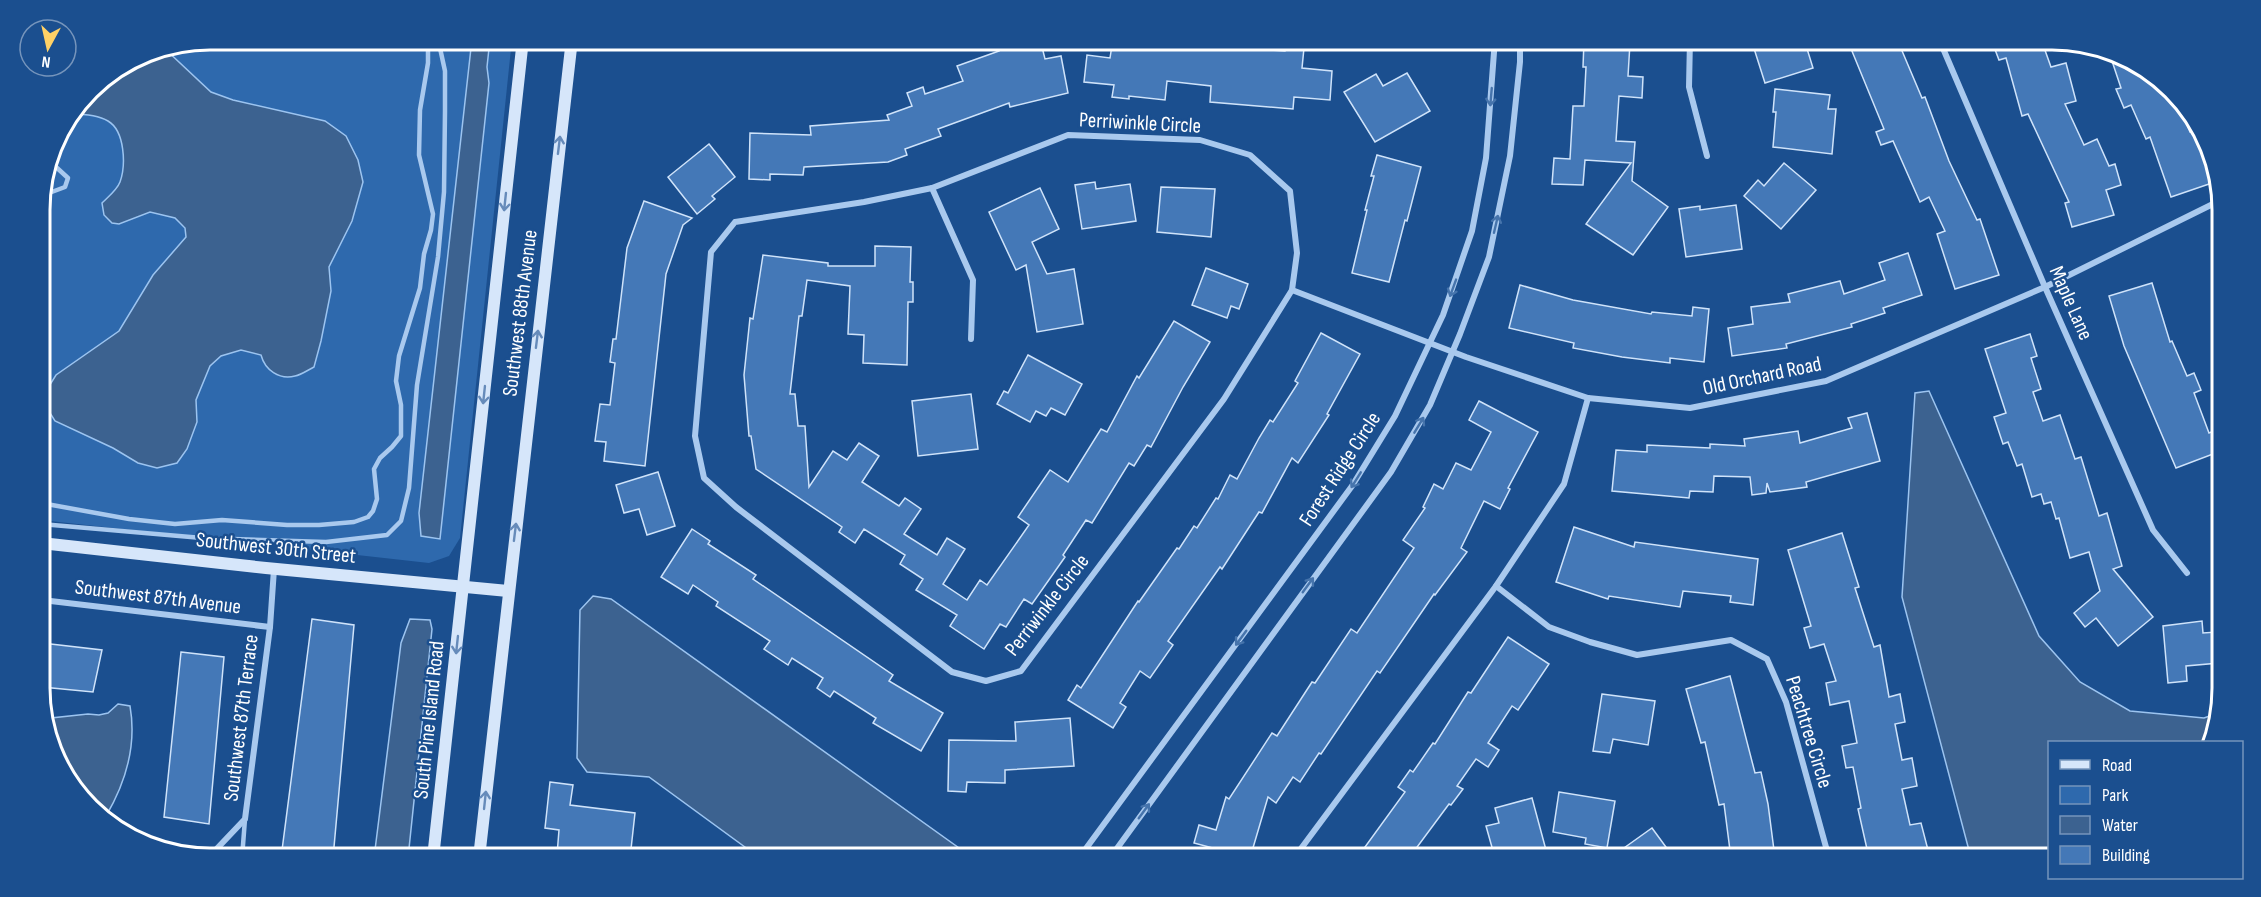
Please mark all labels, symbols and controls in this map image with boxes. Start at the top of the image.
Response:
north arrow [18,18,78,78]
text: N [41,51,52,71]
one-way arrow [1486,87,1497,107]
street label: Perriwinkle Circle [1078,107,1202,139]
one-way arrow [554,136,565,155]
one-way arrow [499,191,510,211]
one-way arrow [1491,215,1503,234]
street label: Southwest 88th Avenue [497,228,543,398]
street label: Maple Lane [2044,262,2098,344]
one-way arrow [1446,278,1457,296]
one-way arrow [532,329,543,349]
street label: Old Orchard Road [1700,351,1824,401]
one-way arrow [478,385,489,405]
street label: Forest Ridge Circle [1294,407,1386,531]
one-way arrow [1413,417,1425,434]
one-way arrow [1349,471,1361,488]
one-way arrow [509,523,520,543]
street label: Southwest 30th Street [195,527,357,569]
street label: Perriwinkle Circle [1000,549,1094,661]
street label: Southwest 87th Avenue [74,574,242,620]
one-way arrow [1302,577,1314,593]
one-way arrow [1235,629,1247,645]
street label: Southwest 87th Terrace [218,633,264,803]
one-way arrow [451,634,462,654]
street label: South Pine Island Road [408,640,450,800]
street label: Peachtree Circle [1780,673,1838,791]
legend [2048,741,2243,879]
text: Road [2102,755,2132,776]
text: Park [2102,785,2128,806]
one-way arrow [480,790,491,810]
one-way arrow [1138,803,1150,819]
text: Water [2102,815,2138,836]
text: Building [2102,845,2150,866]

